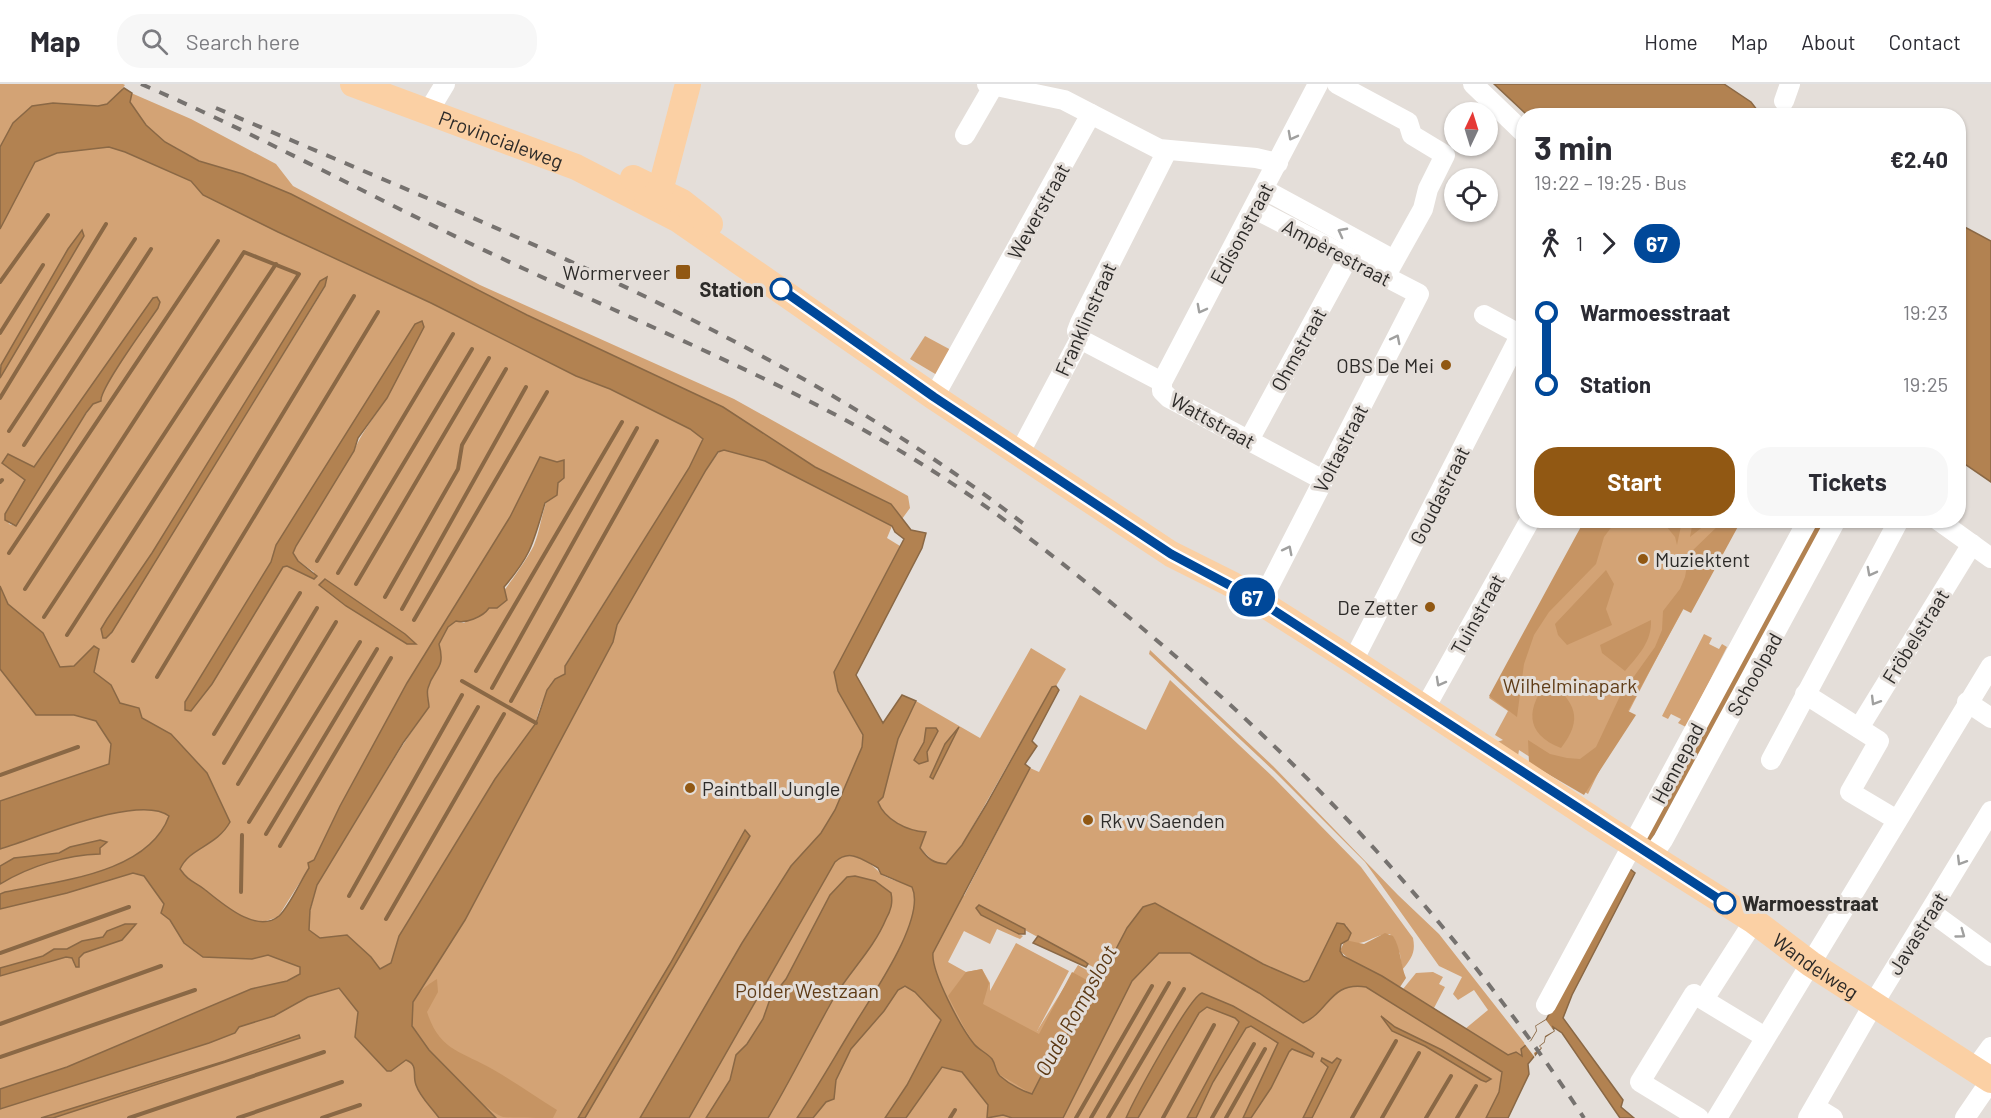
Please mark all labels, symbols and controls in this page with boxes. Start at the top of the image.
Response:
search box [117,14,537,68]
text: Map [30,24,81,58]
icon: search [138,25,171,58]
text: Search here [186,28,300,54]
text: Home [1644,29,1698,54]
text: Map [1731,29,1768,54]
text: About [1801,29,1856,54]
text: Contact [1889,29,1961,54]
north arrow [1444,102,1498,156]
map controls [1444,102,1498,222]
street label: Provincialeweg [435,105,567,173]
text: 3 min [1534,127,1612,167]
one-way arrow [1288,130,1299,141]
text: €2.40 [1890,146,1948,172]
street label: Weverstraat [1002,159,1074,263]
button: locate [1444,168,1498,222]
text: 19:22 – 19:25 · Bus [1534,170,1687,194]
street label: Edisonstraat [1204,178,1278,288]
street label: Ampèrestraat [1279,213,1395,291]
icon: walk [1534,227,1567,260]
icon: forward [1592,227,1625,260]
one-way arrow [1338,228,1349,239]
text: 1 [1576,231,1583,255]
text: 67 [1646,231,1668,256]
street label: Franklinstraat [1049,259,1121,379]
place label: Wormerveer [563,260,670,284]
marker: Wormerveer [674,263,692,281]
place label: Station [699,277,764,301]
marker: Station [770,278,792,300]
text: Warmoesstraat [1580,299,1730,325]
text: 19:23 [1903,300,1948,324]
one-way arrow [1197,303,1208,313]
street label: Ohmstraat [1265,303,1331,395]
one-way arrow [1389,334,1400,345]
place label: OBS De Mei [1336,353,1434,377]
marker: OBS De Mei [1439,358,1453,372]
text: Station [1580,371,1651,397]
text: 19:25 [1903,372,1948,396]
street label: Wattstraat [1166,387,1260,453]
street label: Voltastraat [1308,400,1372,496]
street label: Goudastraat [1404,442,1474,548]
button: Start [1534,447,1735,516]
button: Tickets [1747,447,1948,516]
one-way arrow [1281,545,1292,556]
place label: Muziektent [1655,547,1750,571]
marker: Muziektent [1636,552,1650,566]
one-way arrow [1867,565,1878,576]
street label: Tuinstraat [1445,569,1509,659]
line badge: 67 [1225,578,1279,616]
street label: Fröbelstraat [1877,584,1953,688]
text: 67 [1241,585,1263,610]
place label: De Zetter [1337,595,1418,619]
marker: De Zetter [1423,600,1437,614]
street label: Schoolpad [1721,628,1787,720]
park label: Wilhelminapark [1503,673,1637,697]
one-way arrow [1436,676,1447,686]
one-way arrow [1871,695,1883,705]
street label: Hennepad [1646,719,1708,807]
place label: Paintball Jungle [702,776,841,800]
marker: Paintball Jungle [683,781,697,795]
place label: Rk vv Saenden [1100,808,1225,832]
marker: Rk vv Saenden [1081,813,1095,827]
one-way arrow [1957,855,1968,865]
street label: Javastraat [1882,887,1952,979]
place label: Warmoesstraat [1742,891,1879,915]
marker: Warmoesstraat [1714,892,1736,914]
one-way arrow [1954,926,1965,937]
street label: Wandelweg [1768,927,1863,1004]
water label: Oude Rompsloot [1029,940,1121,1080]
park label: Polder Westzaan [735,978,879,1002]

